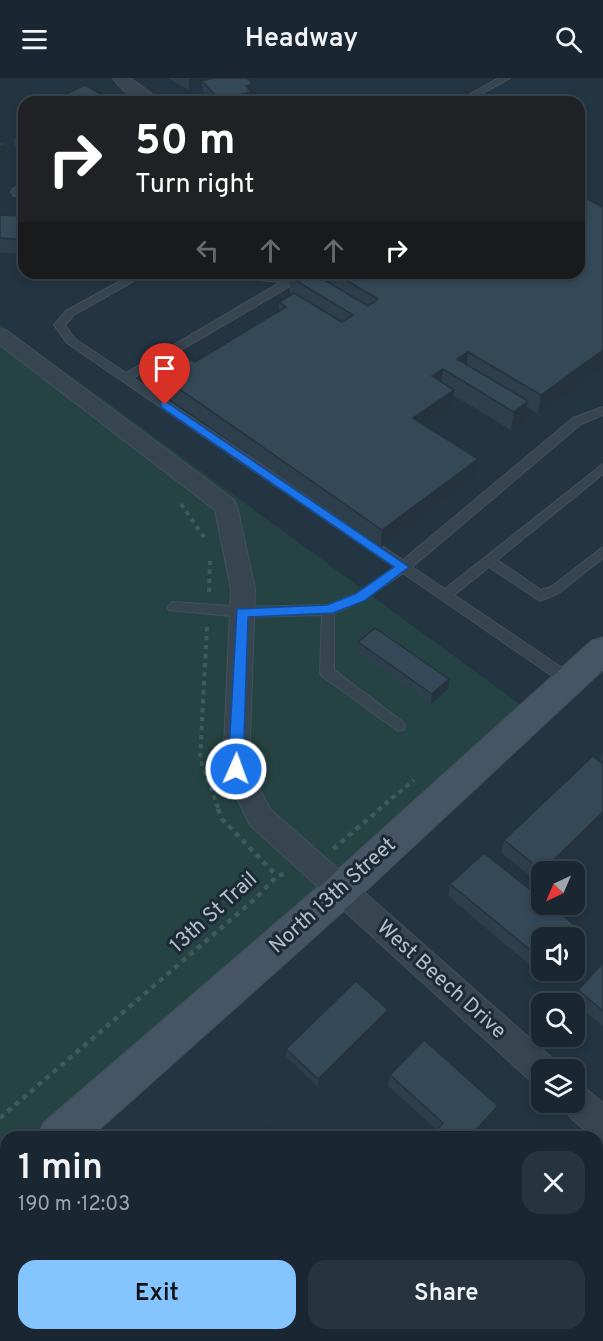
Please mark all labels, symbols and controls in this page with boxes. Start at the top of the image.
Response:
text: Headway [245,22,358,56]
icon: menu [18,23,51,56]
icon: search [552,23,585,56]
text: 50 m [135,116,236,169]
icon: right [36,120,114,198]
text: Turn right [135,168,254,202]
icon: left [191,234,224,267]
icon: ahead [254,234,287,267]
icon: ahead [317,234,350,267]
icon: right [380,234,413,267]
pin [139,343,190,405]
icon: arrive [148,352,181,385]
position arrow [204,737,268,801]
street label: North 13th Street [264,832,402,960]
north arrow [531,861,585,915]
map controls [531,861,585,1113]
street label: 13th St Trail [165,867,263,959]
street label: West Beech Drive [371,915,511,1045]
button: sound [531,927,585,981]
button: search [531,993,585,1047]
button: layers [531,1059,585,1113]
text: 1 min [18,1146,103,1192]
button: close [522,1151,585,1214]
text: 190 m · 12:03 [18,1192,130,1218]
button: Exit [18,1260,296,1329]
button: Share [308,1260,585,1329]

